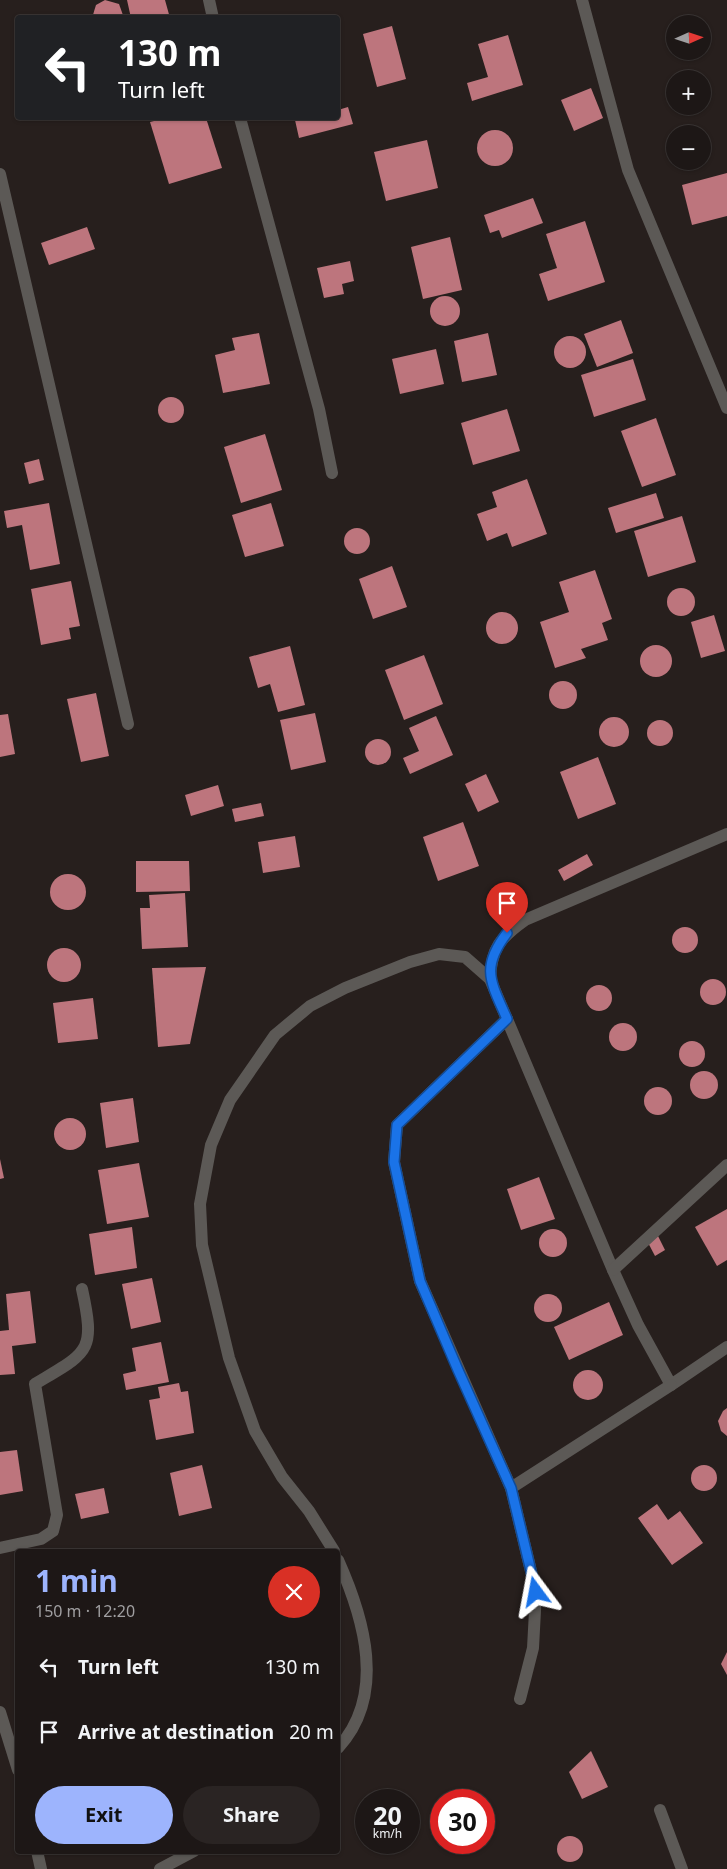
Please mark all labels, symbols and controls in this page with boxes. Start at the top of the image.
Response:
north arrow [666,15,711,60]
map controls [666,15,711,170]
text: 130 m [118,29,221,76]
icon: left [35,35,100,100]
button: + [666,70,711,115]
text: Turn left [118,74,205,104]
button: − [666,125,711,170]
pin [486,882,528,933]
icon: arrive [493,889,521,917]
text: 1 min [35,1560,118,1601]
position arrow [509,1565,561,1617]
button: close [268,1566,320,1618]
text: 150 m · 12:20 [35,1600,135,1622]
icon: left [35,1653,63,1681]
text: Turn left [78,1654,159,1680]
text: 130 m [265,1654,320,1680]
icon: arrive [35,1718,63,1746]
text: Arrive at destination [78,1719,274,1745]
text: 20 m [289,1719,334,1745]
button: Exit [35,1786,173,1844]
button: Share [183,1786,320,1844]
speed limit sign: 30 [430,1789,495,1854]
text: 20 [373,1798,402,1832]
text: km/h [373,1825,402,1842]

